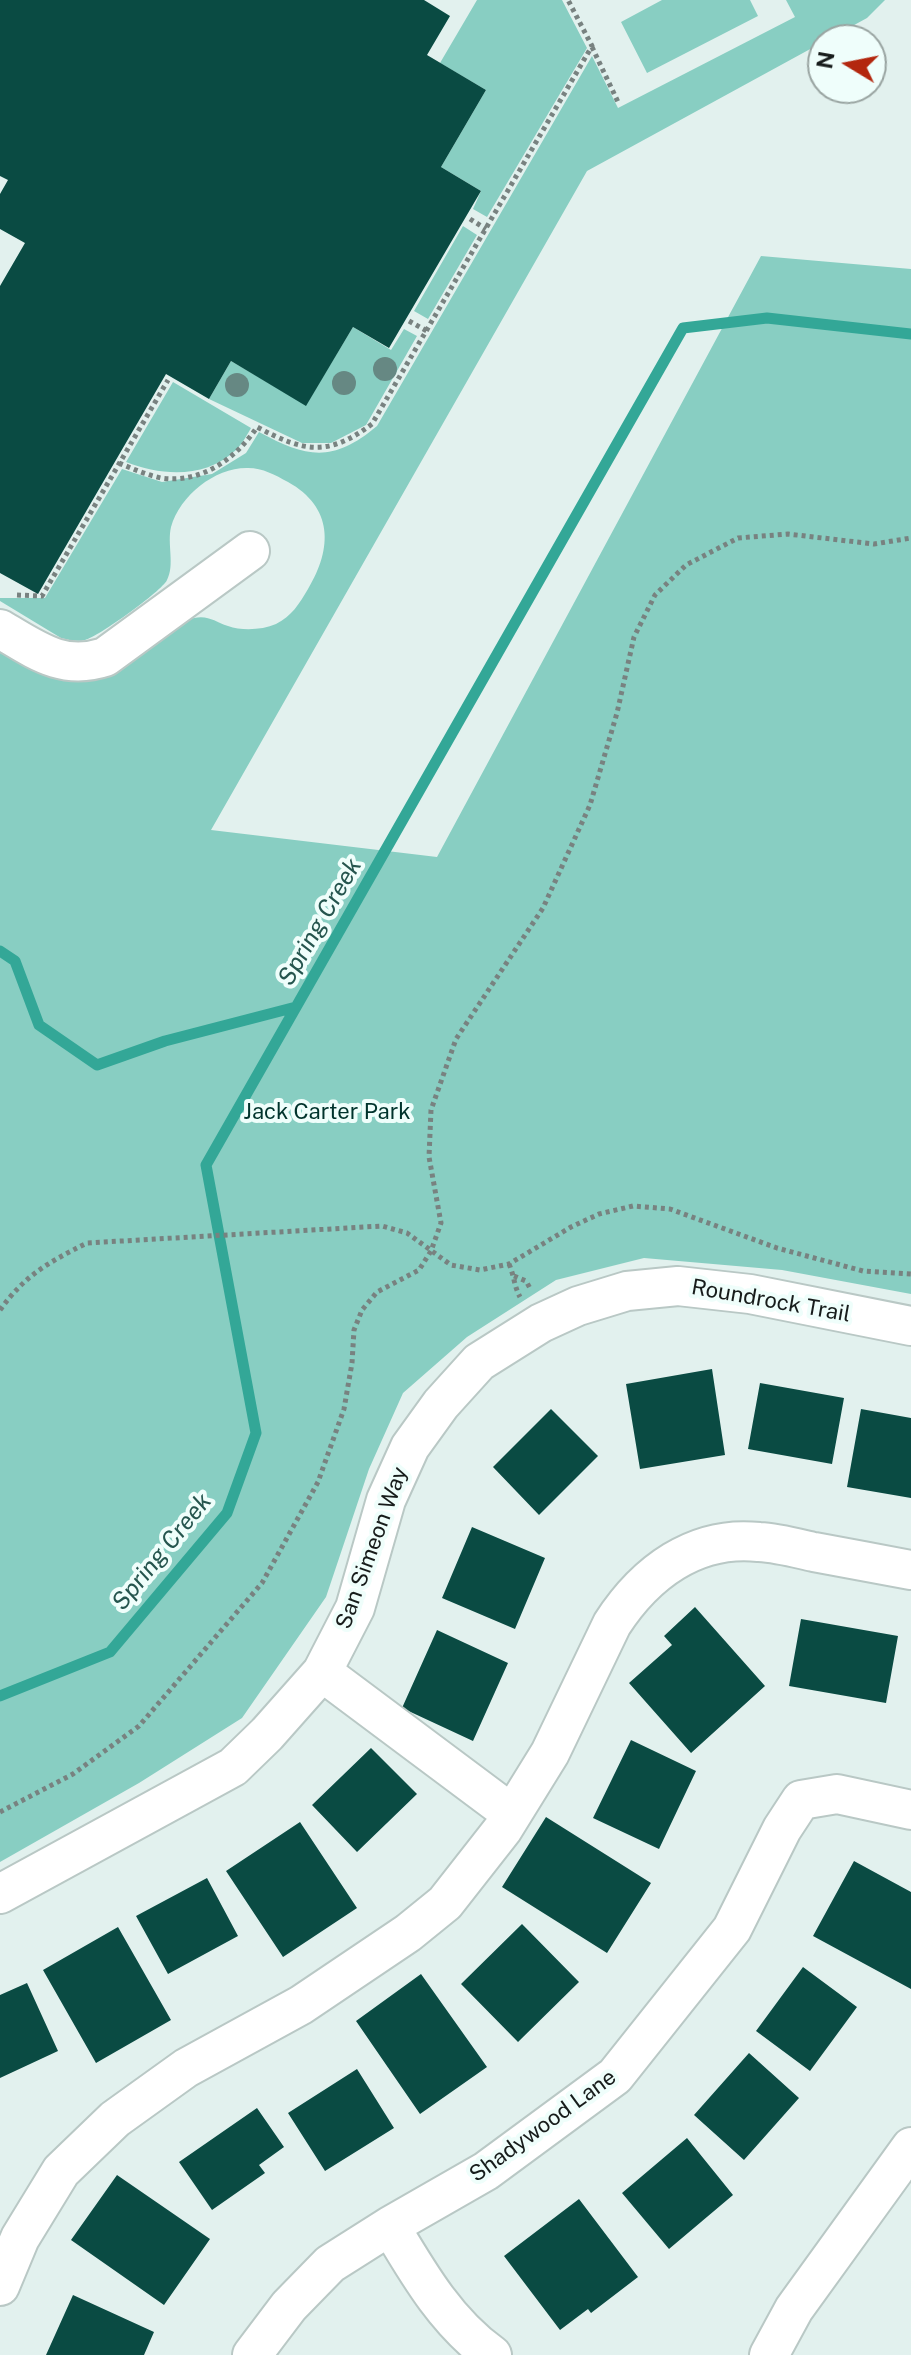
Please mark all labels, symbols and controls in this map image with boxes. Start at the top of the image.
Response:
north arrow [807,24,887,104]
text: N [811,49,840,71]
water label: Spring Creek [272,853,368,991]
park label: Jack Carter Park [243,1099,411,1125]
street label: Roundrock Trail [689,1274,853,1328]
street label: San Simeon Way [330,1463,414,1633]
water label: Spring Creek [106,1488,218,1616]
street label: Shadywood Lane [465,2064,621,2188]

